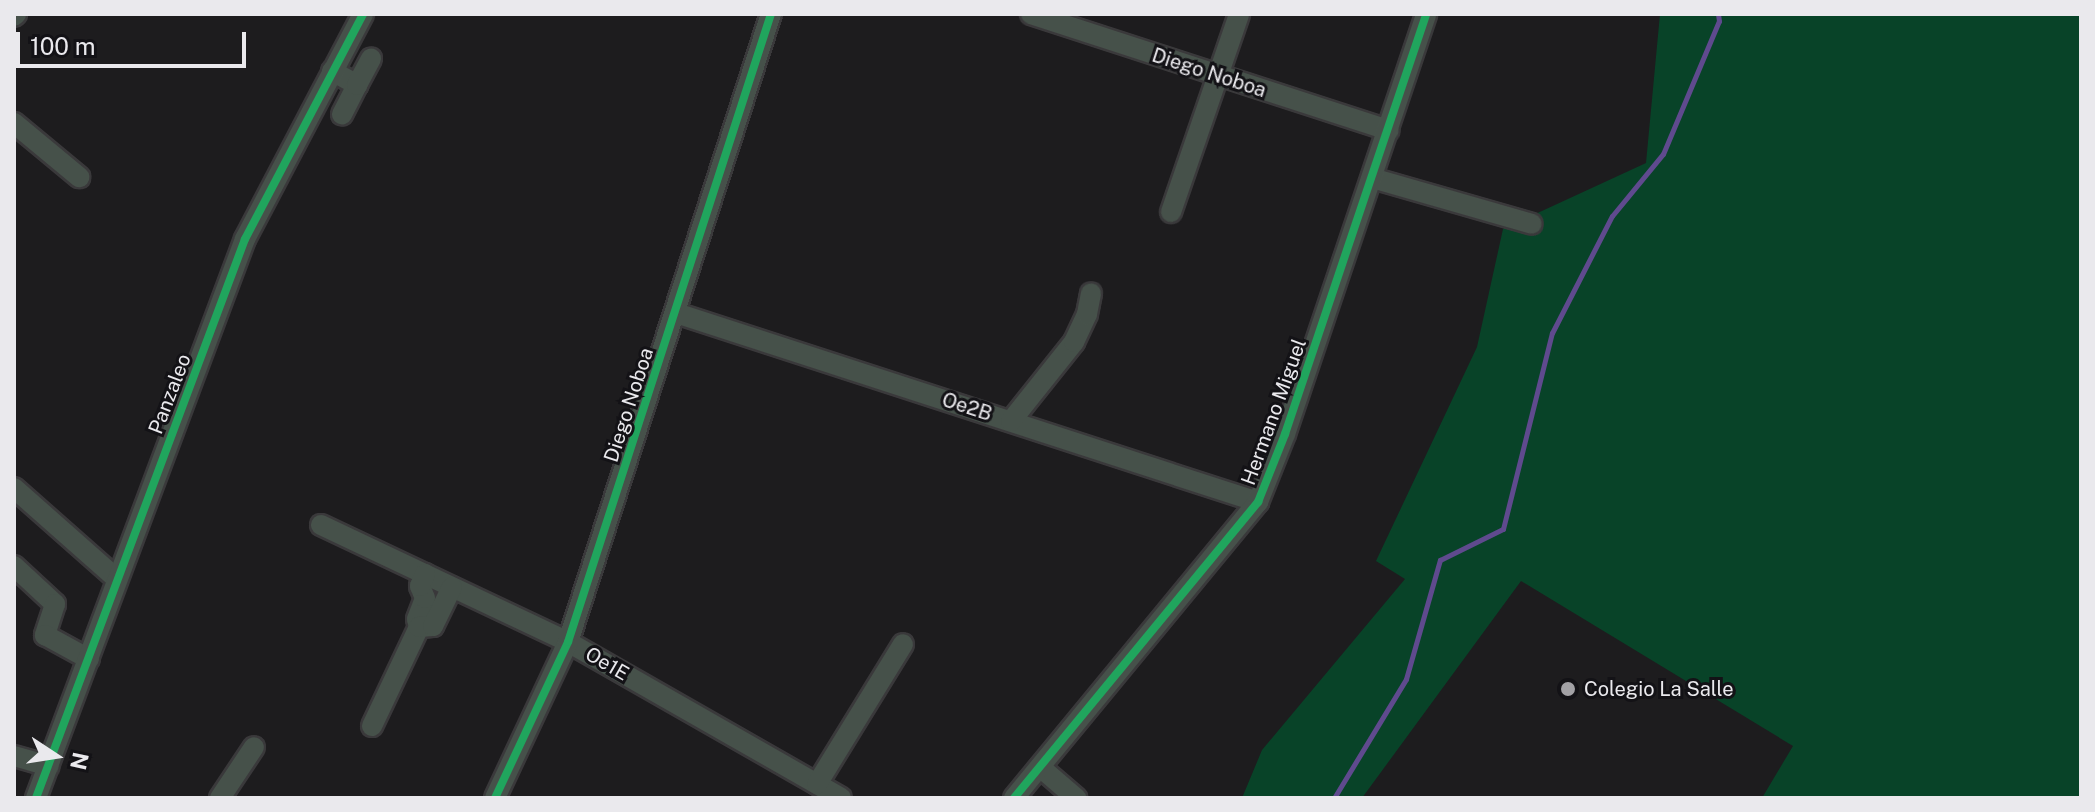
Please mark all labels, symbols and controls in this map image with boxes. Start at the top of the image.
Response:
scale bar [20,16,250,66]
text: 100 m [30,32,96,60]
street label: Diego Noboa [1149,43,1269,103]
street label: Hermano Miguel [1236,335,1312,489]
street label: Diego Noboa [599,345,659,465]
street label: Panzaleo [144,350,196,438]
street label: Oe2B [939,388,995,426]
street label: Oe1E [581,642,633,686]
place label: Colegio La Salle [1584,677,1734,701]
marker: Colegio La Salle [1559,680,1577,698]
north arrow [16,716,96,796]
text: N [65,750,94,772]

